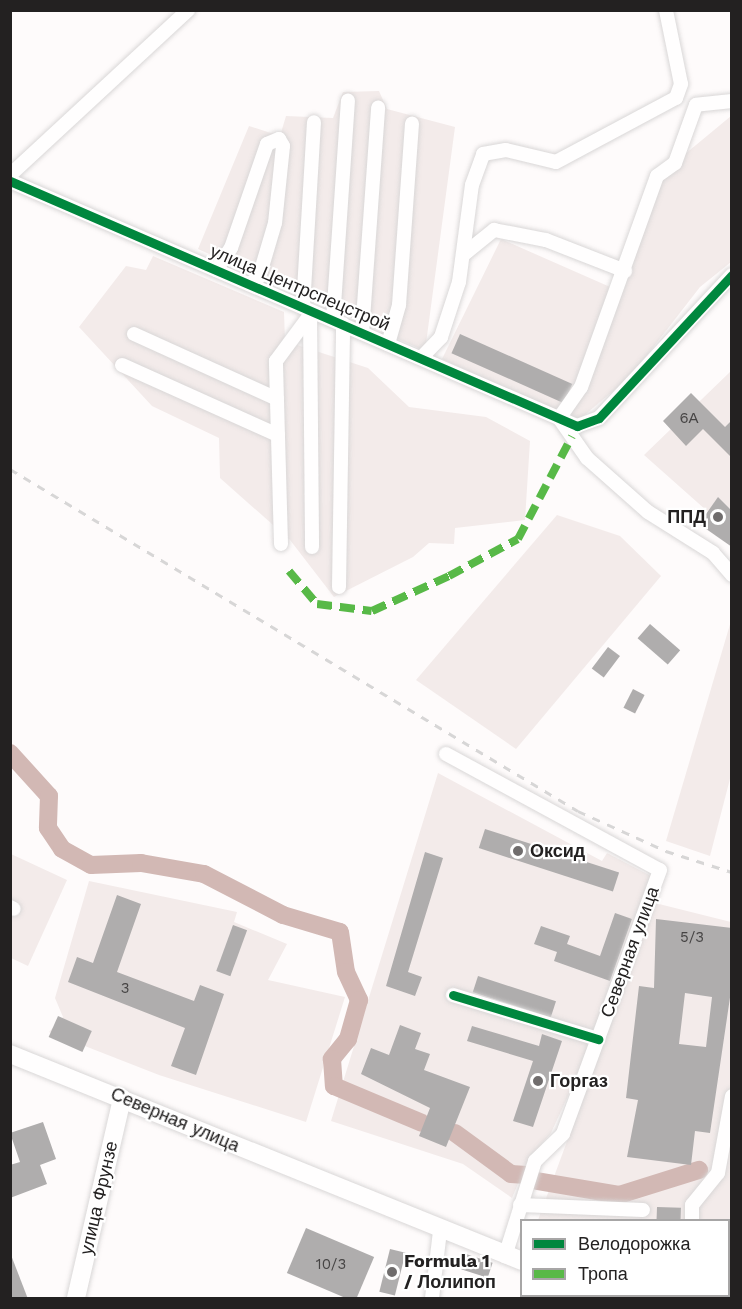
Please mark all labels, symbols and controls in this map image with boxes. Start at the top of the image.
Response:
street label: улица Центрспецстрой [207,240,393,336]
house number: 6А [679,410,699,428]
place label: ППД [667,506,706,528]
marker: ППД [711,510,725,524]
place label: Оксид [530,840,585,862]
marker: Оксид [511,844,525,858]
street label: Северная улица [596,884,664,1020]
house number: 5/3 [680,929,704,947]
house number: 3 [121,980,129,998]
place label: Горгаз [550,1070,608,1092]
marker: Горгаз [531,1074,545,1088]
street label: Северная улица [107,1083,243,1157]
street label: улица Фрунзе [75,1139,123,1257]
legend [520,1219,730,1297]
text: Велодорожка [578,1233,690,1254]
place label: Formula 1 / Лолипоп [404,1251,496,1294]
house number: 10/3 [316,1256,346,1274]
text: Тропа [578,1263,628,1284]
marker: Formula 1 / Лолипоп [385,1265,399,1279]

